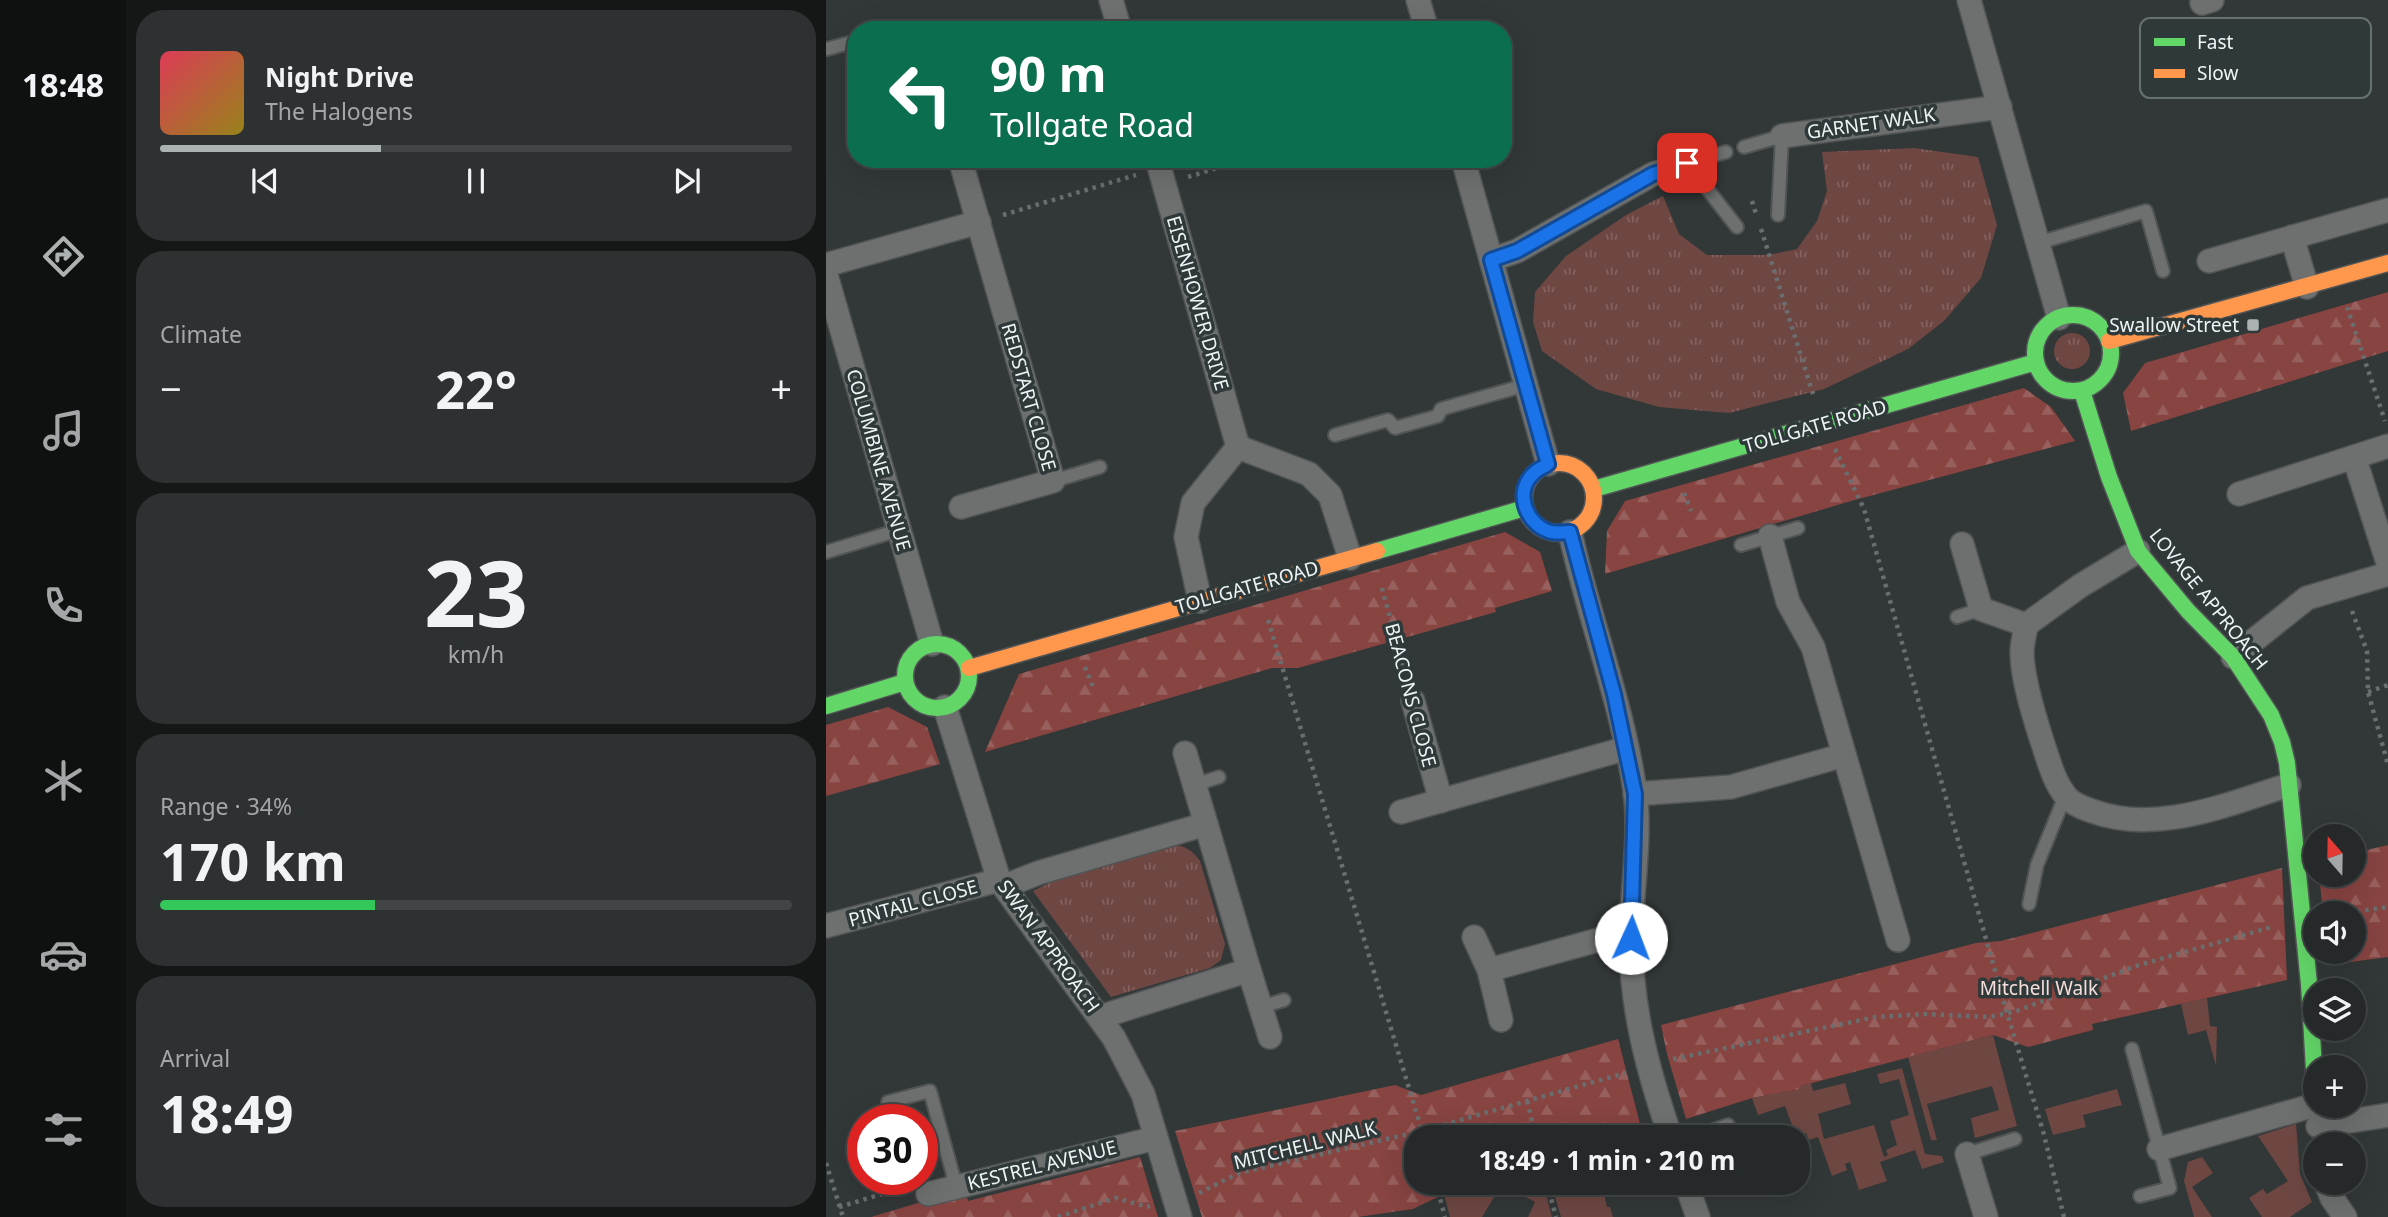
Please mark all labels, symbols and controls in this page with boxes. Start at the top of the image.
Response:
legend [2140,18,2371,98]
text: Fast [2197,29,2234,55]
text: 90 m [990,40,1107,106]
icon: left [875,49,966,140]
text: Night Drive [265,59,414,95]
text: Slow [2197,60,2238,86]
text: 18:48 [22,63,104,106]
text: The Halogens [265,95,413,127]
street label: GARNET WALK [1805,101,1937,145]
text: Tollgate Road [990,103,1194,146]
pin [1657,133,1717,193]
icon: arrive [1668,144,1706,182]
icon: previous [246,162,284,200]
icon: pause [457,162,495,200]
icon: next [668,162,706,200]
street label: EISENHOWER DRIVE [1161,213,1235,393]
icon: directions [39,232,88,281]
place label: Swallow Street [2109,312,2239,338]
marker: Swallow Street [2245,317,2261,333]
text: Climate [160,318,242,350]
street label: REDSTART CLOSE [995,320,1063,474]
text: 22° [435,353,517,424]
text: − [160,362,182,414]
text: + [770,362,792,414]
street label: COLUMBINE AVENUE [841,366,917,554]
street label: TOLLGATE ROAD [1740,393,1890,459]
icon: music [39,406,88,455]
street label: LOVAGE APPROACH [2144,523,2274,675]
text: 23 [424,530,528,654]
street label: TOLLGATE ROAD [1172,554,1322,620]
icon: phone [39,581,88,630]
street label: BEACONS CLOSE [1379,620,1443,770]
text: km/h [448,638,504,670]
icon: climate [39,756,88,805]
text: Range · 34% [160,790,292,822]
north arrow [2303,824,2366,887]
map controls [2303,824,2366,1195]
text: 170 km [160,825,346,896]
street label: PINTAIL CLOSE [846,873,980,933]
street label: SWAN APPROACH [992,874,1106,1018]
position arrow [1594,901,1668,975]
button: sound [2303,901,2366,964]
icon: car [39,930,88,979]
park label: Mitchell Walk [1980,975,2098,1001]
button: layers [2303,978,2366,1041]
text: Arrival [160,1042,230,1074]
button: + [2303,1055,2366,1118]
text: 18:49 [160,1077,294,1148]
speed limit sign: 30 [847,1104,938,1195]
icon: filters [39,1105,88,1154]
street label: MITCHELL WALK [1231,1115,1379,1175]
button: − [2303,1132,2366,1195]
street label: KESTREL AVENUE [965,1134,1119,1196]
text: 18:49 · 1 min · 210 m [1479,1142,1735,1178]

